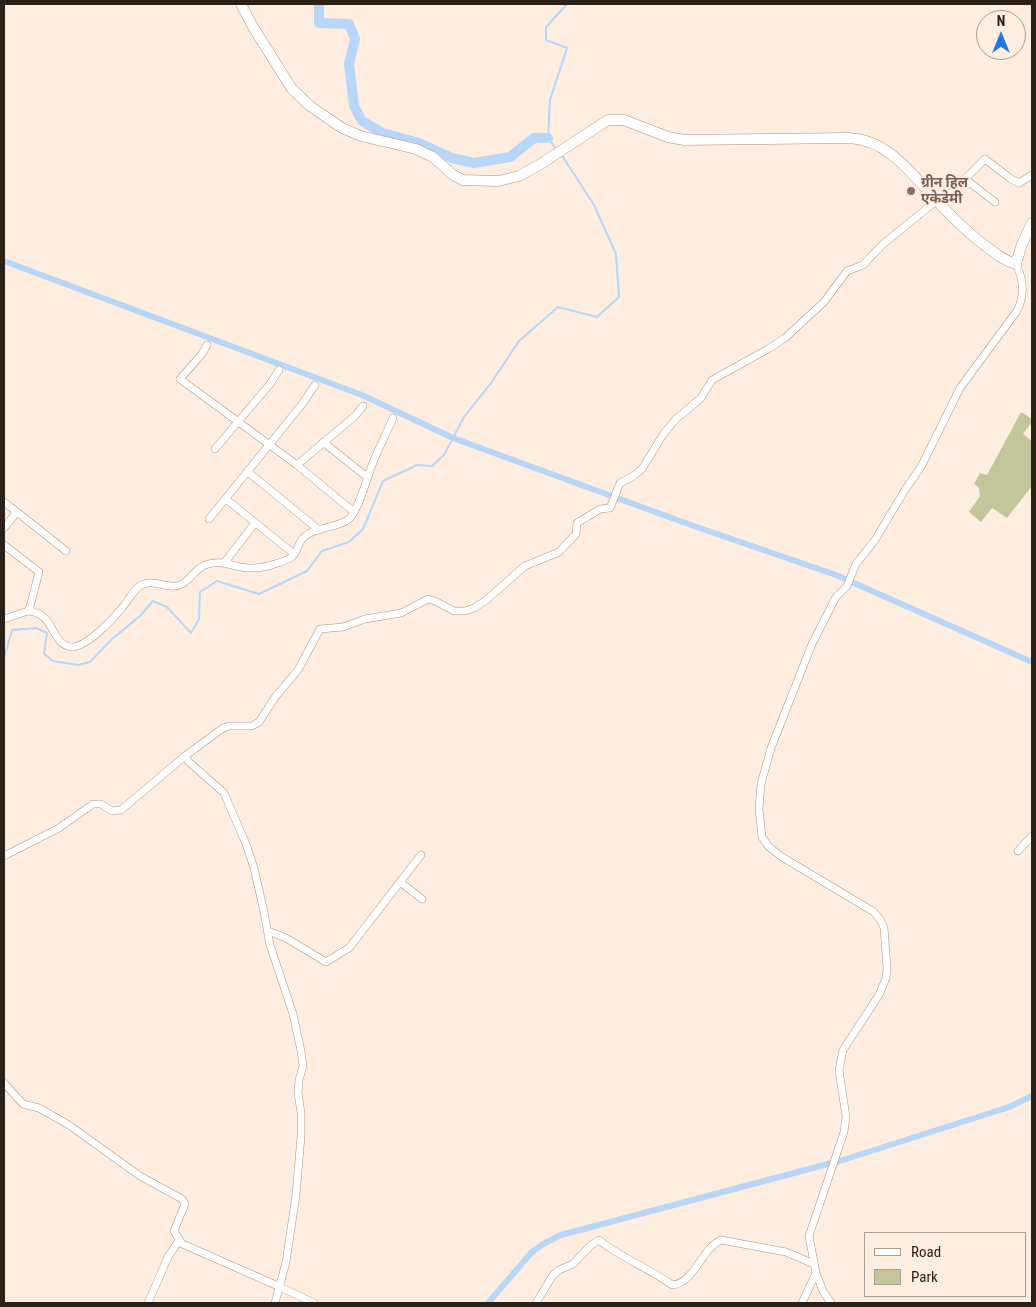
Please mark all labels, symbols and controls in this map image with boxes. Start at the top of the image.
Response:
north arrow [976,10,1026,60]
text: N [997,13,1005,29]
place label: ग्रीन हिल एकेडेमी [921,175,968,208]
marker: ग्रीन हिल एकेडेमी [905,185,917,197]
legend [864,1232,1026,1297]
text: Road [911,1243,941,1261]
text: Park [911,1268,938,1286]

